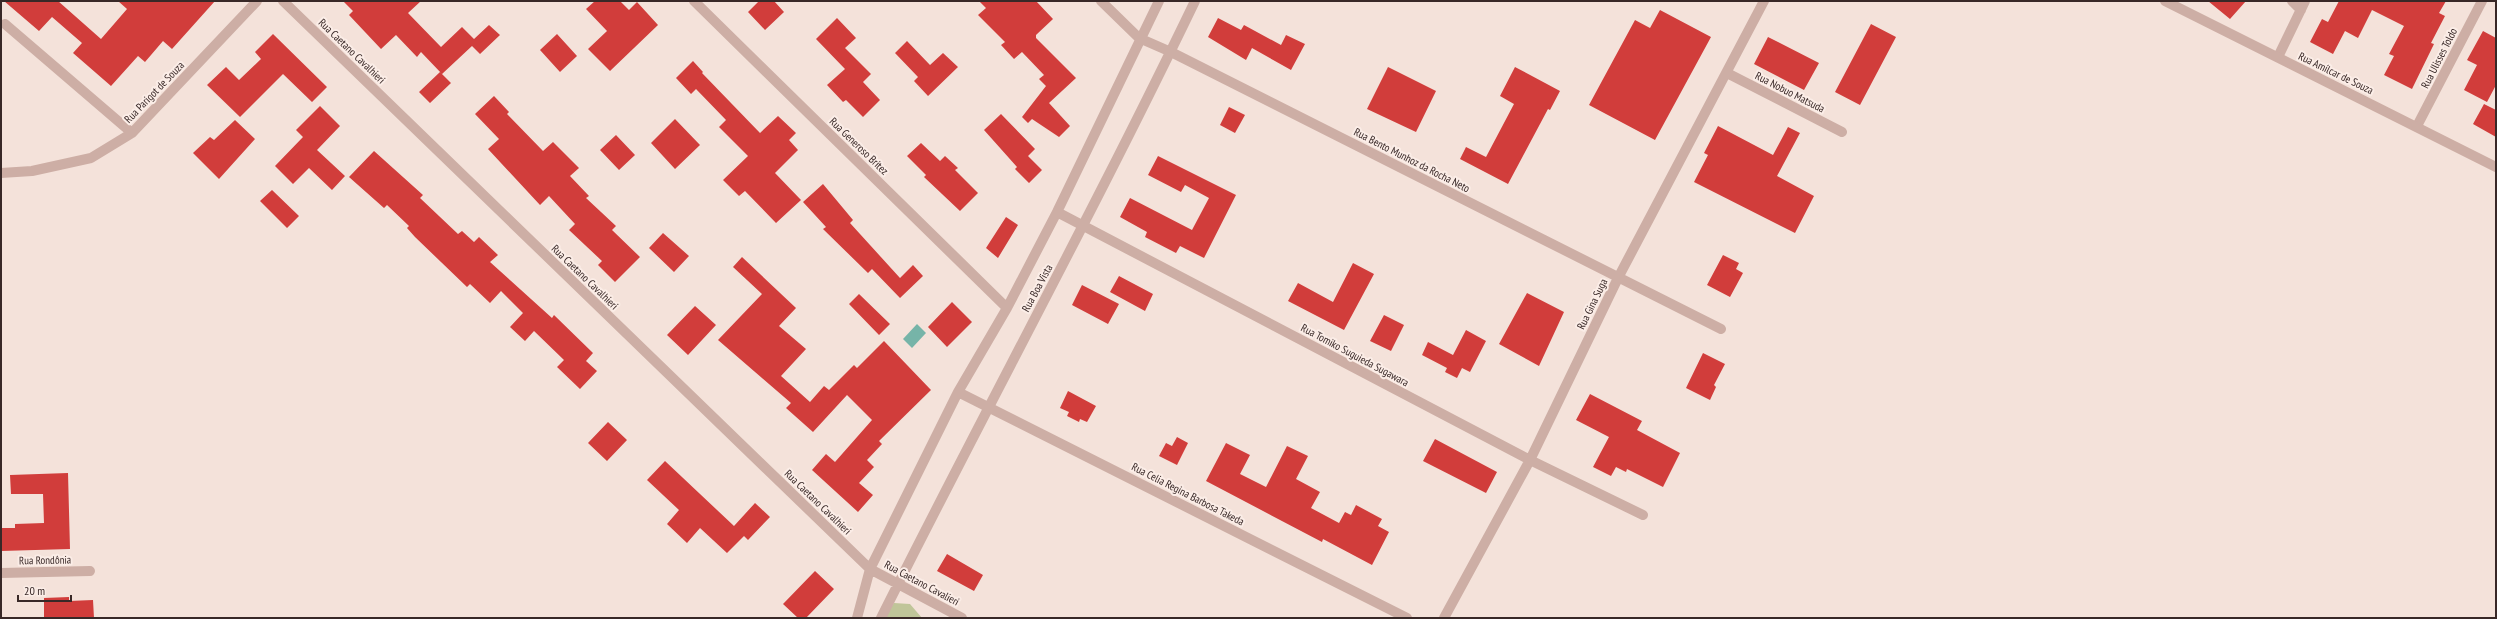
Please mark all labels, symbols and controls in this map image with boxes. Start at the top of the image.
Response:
street label: Rua Caetano Cavalhieri [316,16,388,86]
street label: Rua Ulisses Toldo [2418,25,2460,91]
street label: Rua Amílcar de Souza [2296,49,2376,97]
street label: Rua Parigot de Souza [121,58,187,126]
street label: Rua Nobuo Matsuda [1753,68,1827,116]
street label: Rua Generoso Britez [827,114,891,178]
street label: Rua Bento Munhoz da Rocha Neto [1352,125,1473,195]
street label: Rua Caetano Cavalhieri [549,242,621,312]
street label: Rua Boa Vista [1019,262,1055,314]
street label: Rua Gina Suga [1574,276,1610,332]
street label: Rua Tomiko Suguieda Sugawara [1299,321,1411,389]
street label: Rua Celia Regina Barbosa Takeda [1129,460,1247,528]
street label: Rua Caetano Cavalhieri [782,467,854,537]
street label: Rua Rondônia [19,553,71,567]
street label: Rua Caetano Cavalieri [882,557,962,609]
scale bar [18,577,71,603]
text: 20 m [24,583,45,598]

